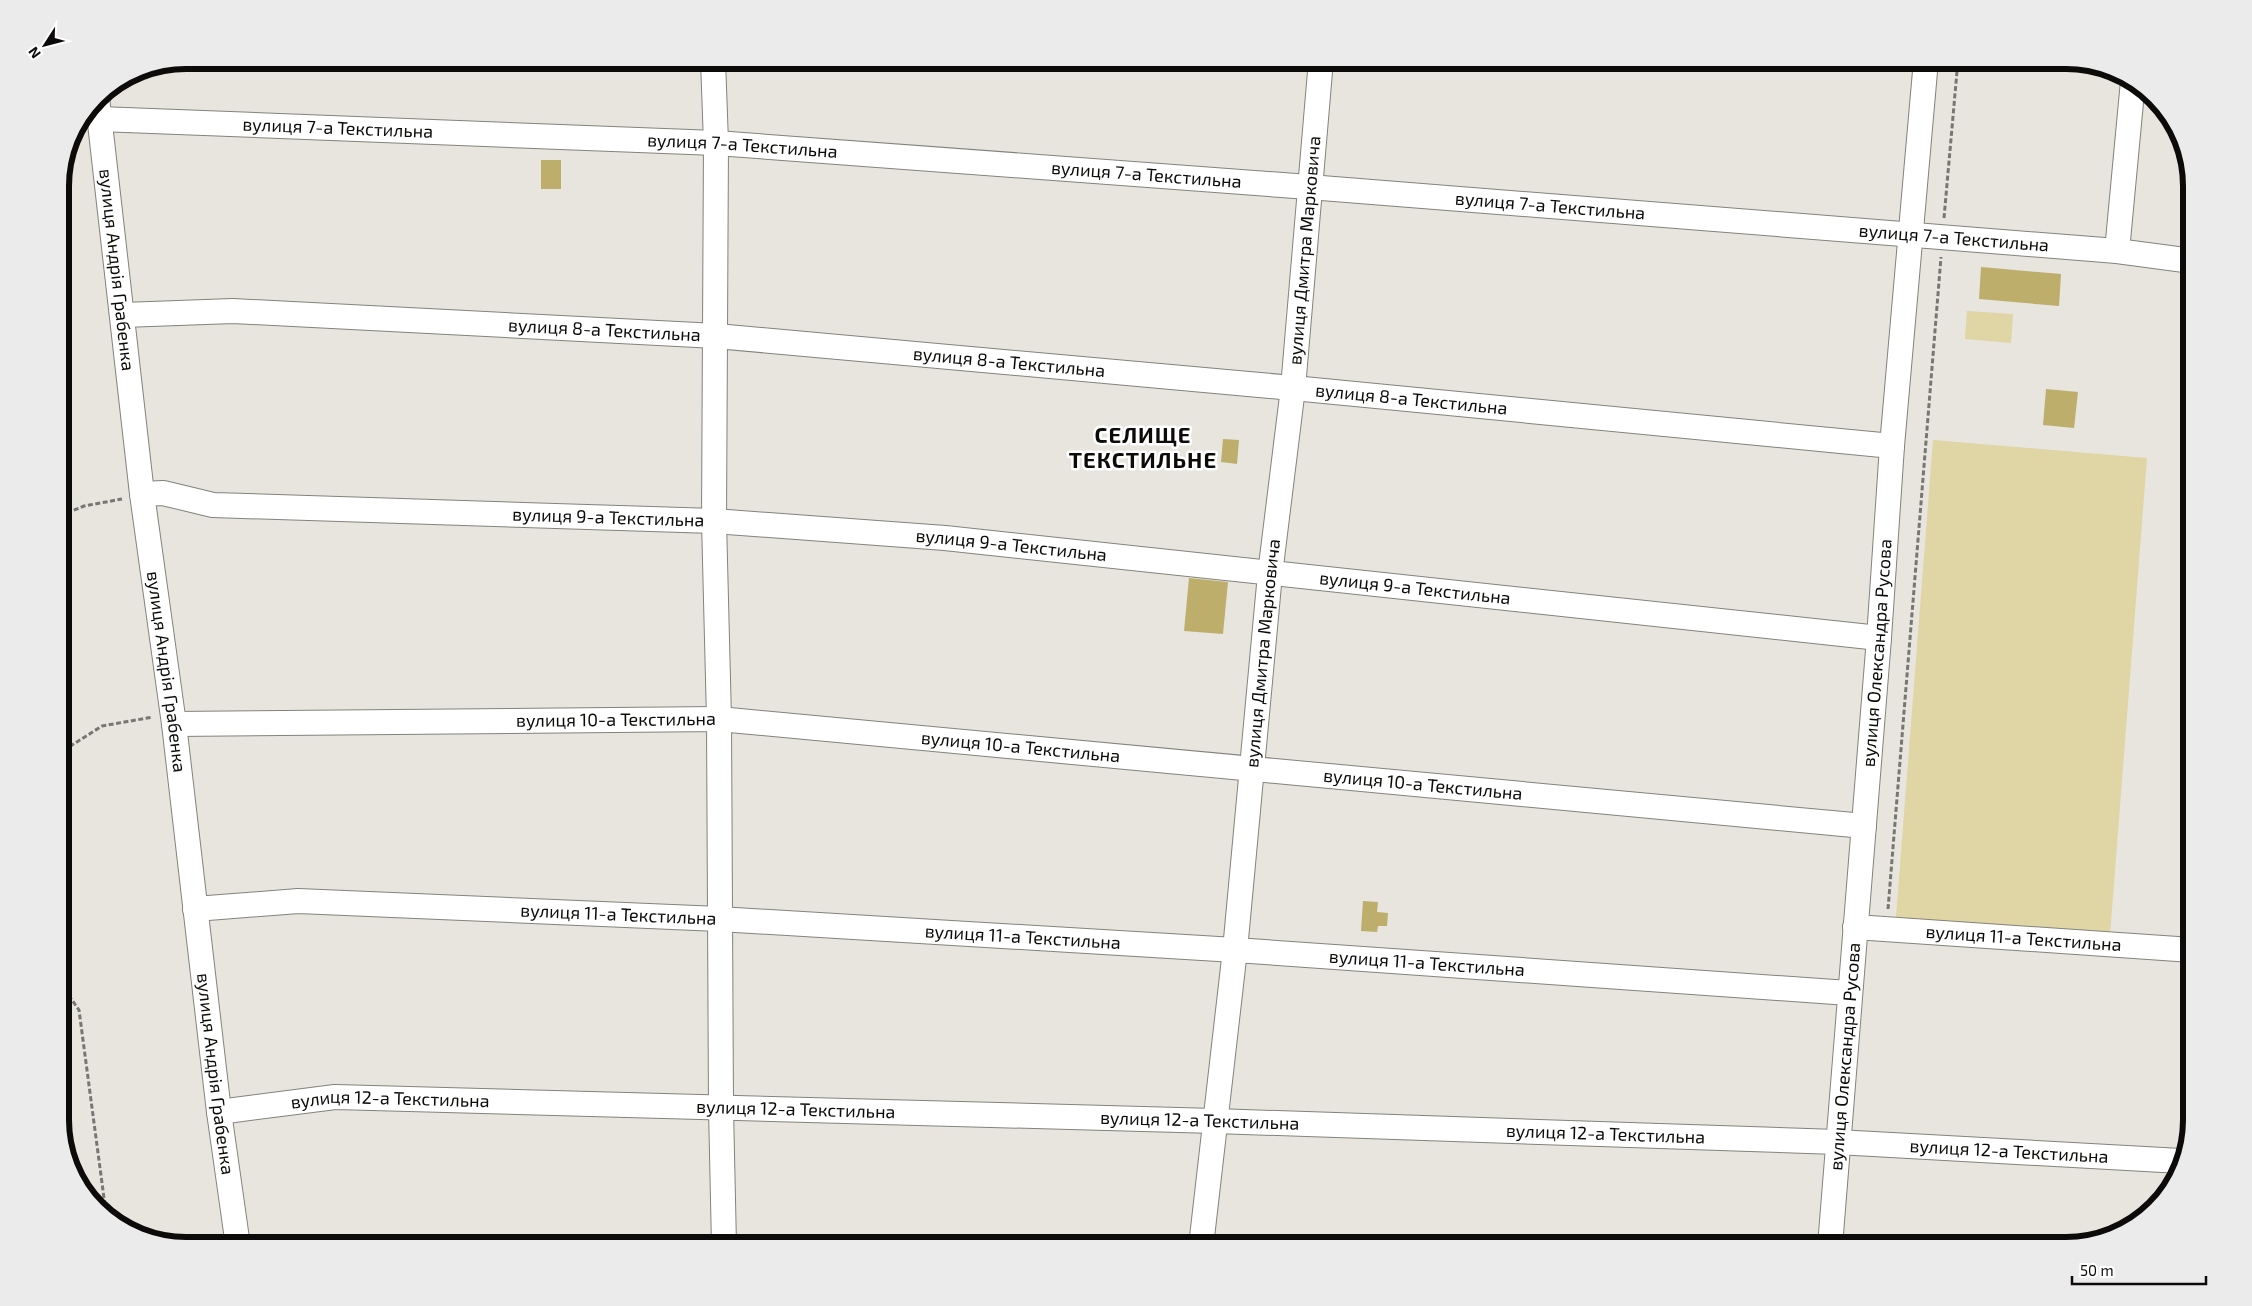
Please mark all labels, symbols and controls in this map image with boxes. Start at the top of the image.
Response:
north arrow [20,20,70,70]
text: N [24,44,44,62]
street label: вулиця 7-а Текстильна [242,113,434,142]
street label: вулиця 7-а Текстильна [647,128,839,162]
street label: вулиця Дмитра Марковича [1283,135,1324,366]
street label: вулиця 7-а Текстильна [1050,156,1242,192]
street label: вулиця Андрія Грабенка [95,168,140,372]
street label: вулиця 7-а Текстильна [1454,187,1646,224]
street label: вулиця 7-а Текстильна [1858,219,2050,256]
street label: вулиця 8-а Текстильна [508,313,701,345]
street label: вулиця 8-а Текстильна [912,342,1106,381]
street label: вулиця 8-а Текстильна [1314,378,1509,419]
district label: СЕЛИЩЕ ТЕКСТИЛЬНЕ [1069,421,1217,472]
street label: вулиця 9-а Текстильна [512,503,705,531]
street label: вулиця 9-а Текстильна [915,524,1108,565]
street label: вулиця Дмитра Марковича [1240,537,1284,769]
street label: вулиця Олександра Русова [1857,538,1896,768]
street label: вулиця 9-а Текстильна [1318,566,1512,608]
street label: вулиця Андрія Грабенка [143,569,192,774]
street label: вулиця 10-а Текстильна [516,707,716,731]
street label: вулиця 10-а Текстильна [920,726,1121,766]
street label: вулиця 10-а Текстильна [1322,764,1524,804]
street label: вулиця 11-а Текстильна [520,899,717,929]
street label: вулиця 11-а Текстильна [924,919,1121,953]
street label: вулиця 11-а Текстильна [1925,920,2122,955]
street label: вулиця Олександра Русова [1824,942,1864,1171]
street label: вулиця 11-а Текстильна [1328,945,1526,980]
street label: вулиця Андрія Грабенка [193,972,240,1176]
street label: вулиця 12-а Текстильна [289,1085,490,1113]
street label: вулиця 12-а Текстильна [696,1095,896,1122]
street label: вулиця 12-а Текстильна [1100,1106,1300,1134]
street label: вулиця 12-а Текстильна [1506,1119,1705,1148]
street label: вулиця 12-а Текстильна [1909,1134,2109,1167]
scale bar [2072,1254,2206,1286]
text: 50 m [2080,1261,2114,1279]

